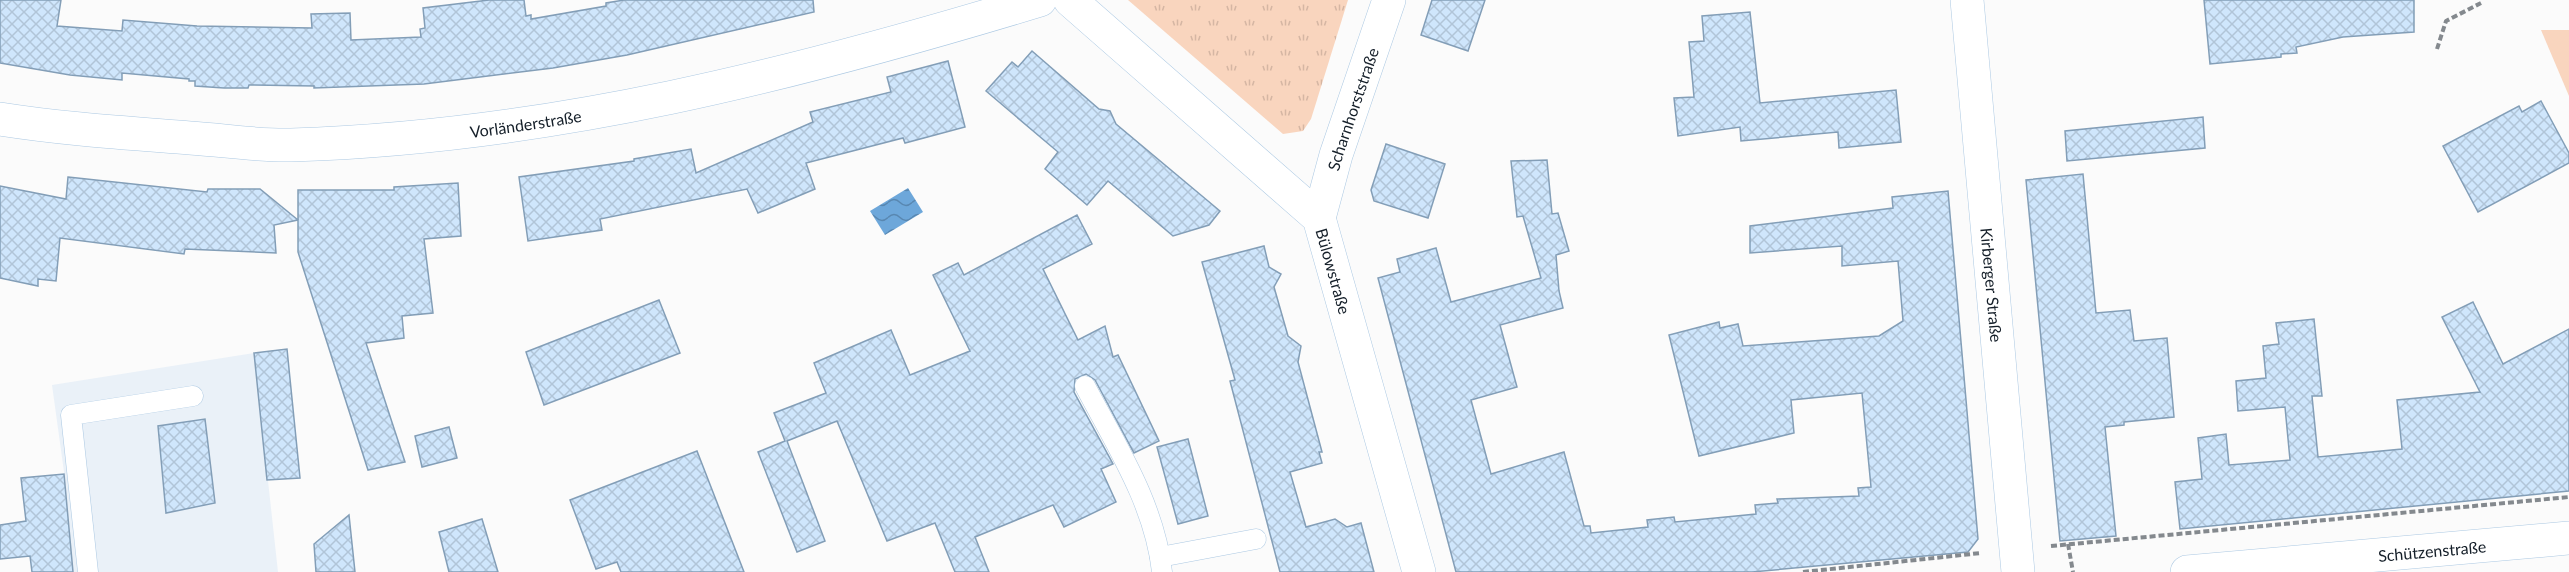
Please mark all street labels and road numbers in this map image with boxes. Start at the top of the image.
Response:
street label: Scharnhorststraße [1323,45,1382,172]
street label: Vorländerstraße [469,105,583,141]
street label: Bülowstraße [1313,226,1355,316]
street label: Kirberger Straße [1978,227,2007,343]
street label: Schützenstraße [2377,536,2487,564]

